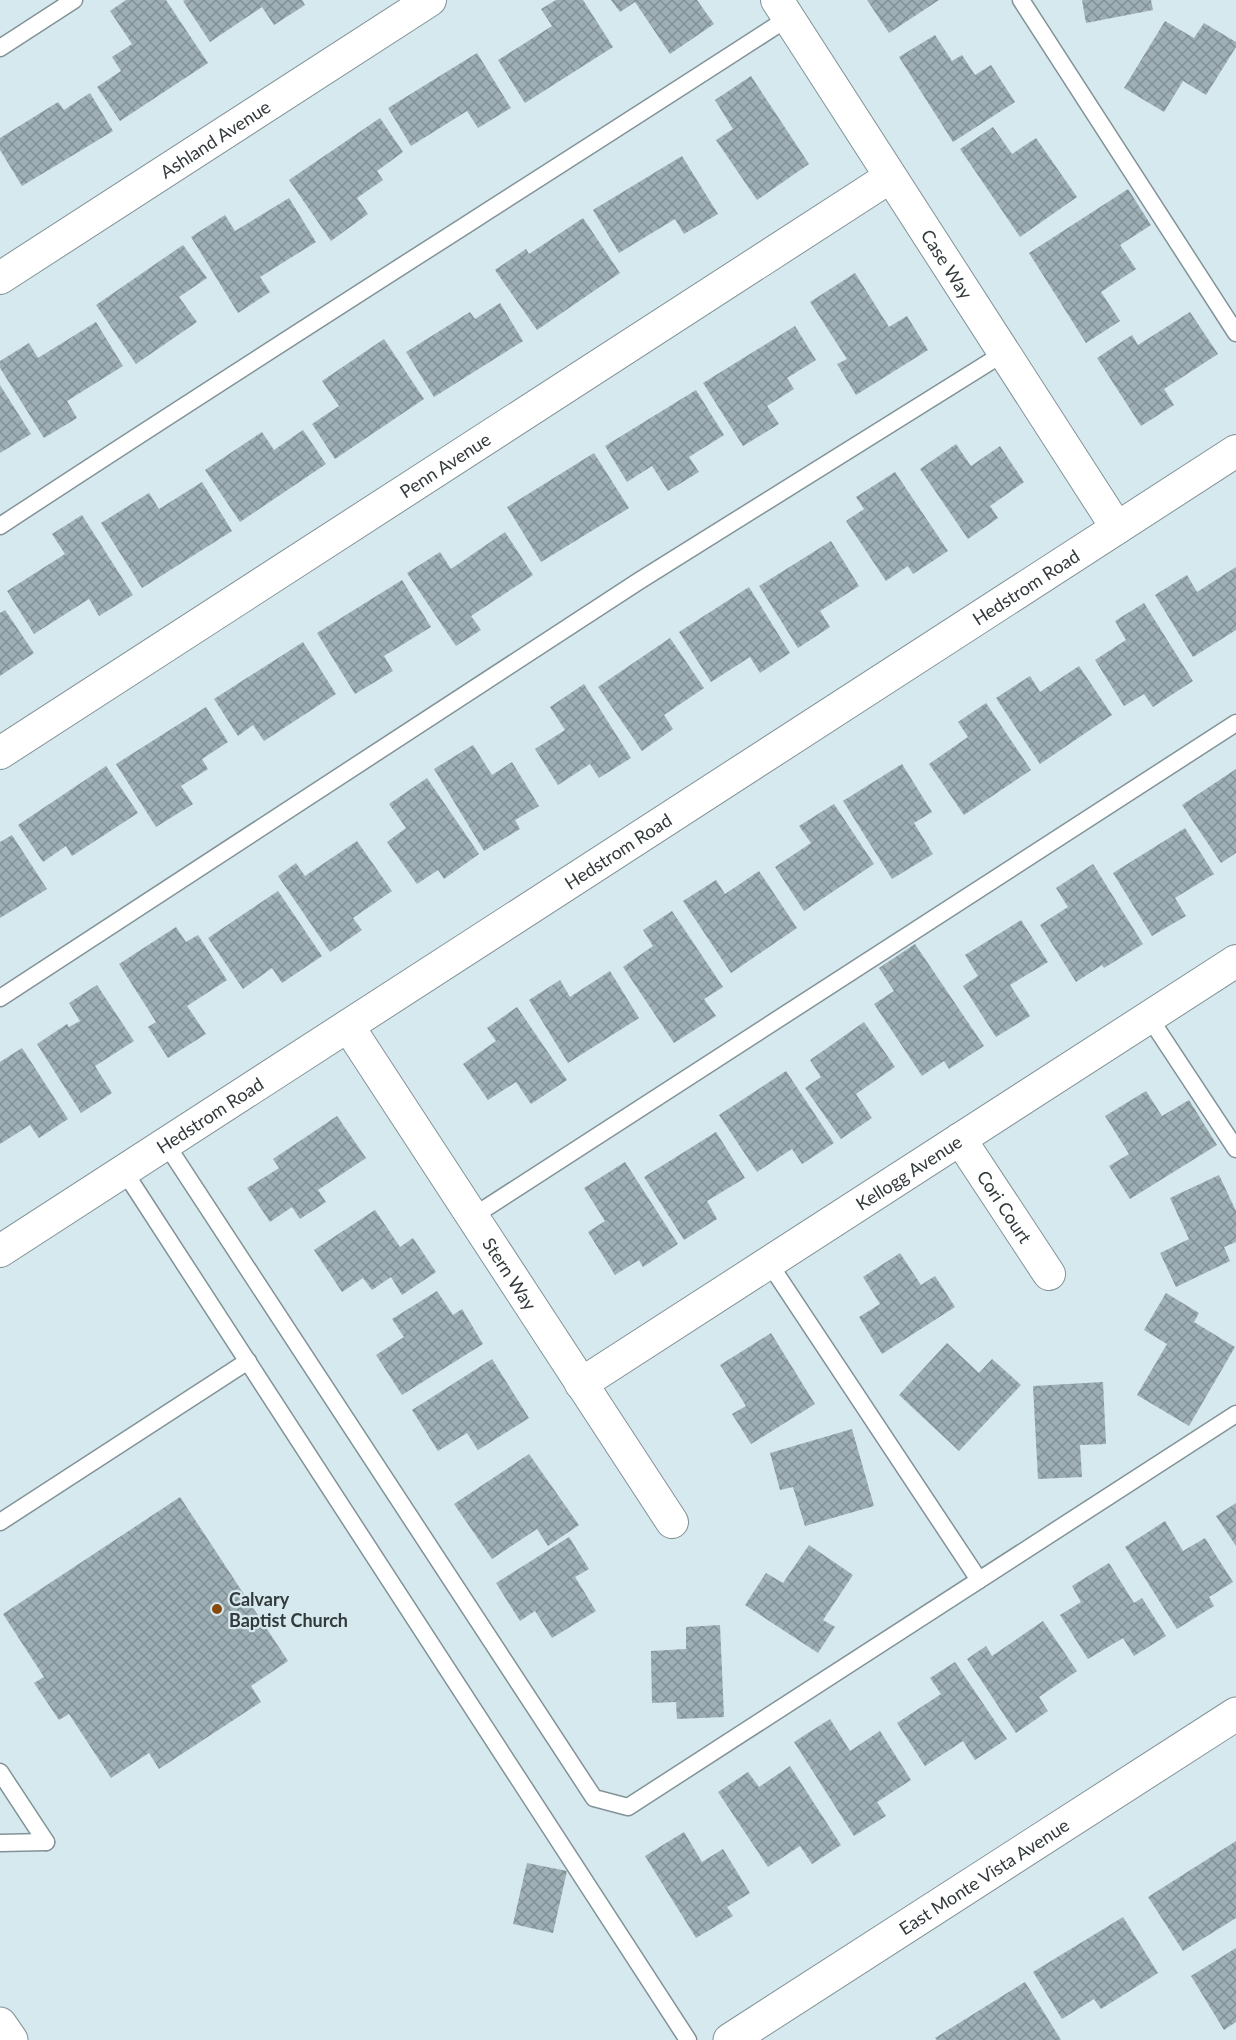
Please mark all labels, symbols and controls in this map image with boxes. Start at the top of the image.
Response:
street label: Ashland Avenue [156,95,274,183]
street label: Case Way [917,225,978,303]
street label: Penn Avenue [395,428,494,502]
street label: Hedstrom Road [968,544,1084,630]
street label: Hedstrom Road [560,808,676,894]
street label: Hedstrom Road [152,1072,268,1158]
street label: Kellogg Avenue [851,1130,966,1215]
street label: Cori Court [973,1166,1037,1248]
street label: Stern Way [478,1233,542,1315]
place label: Calvary Baptist Church [229,1588,348,1631]
marker: Calvary Baptist Church [210,1602,224,1616]
street label: East Monte Vista Avenue [895,1814,1073,1939]

